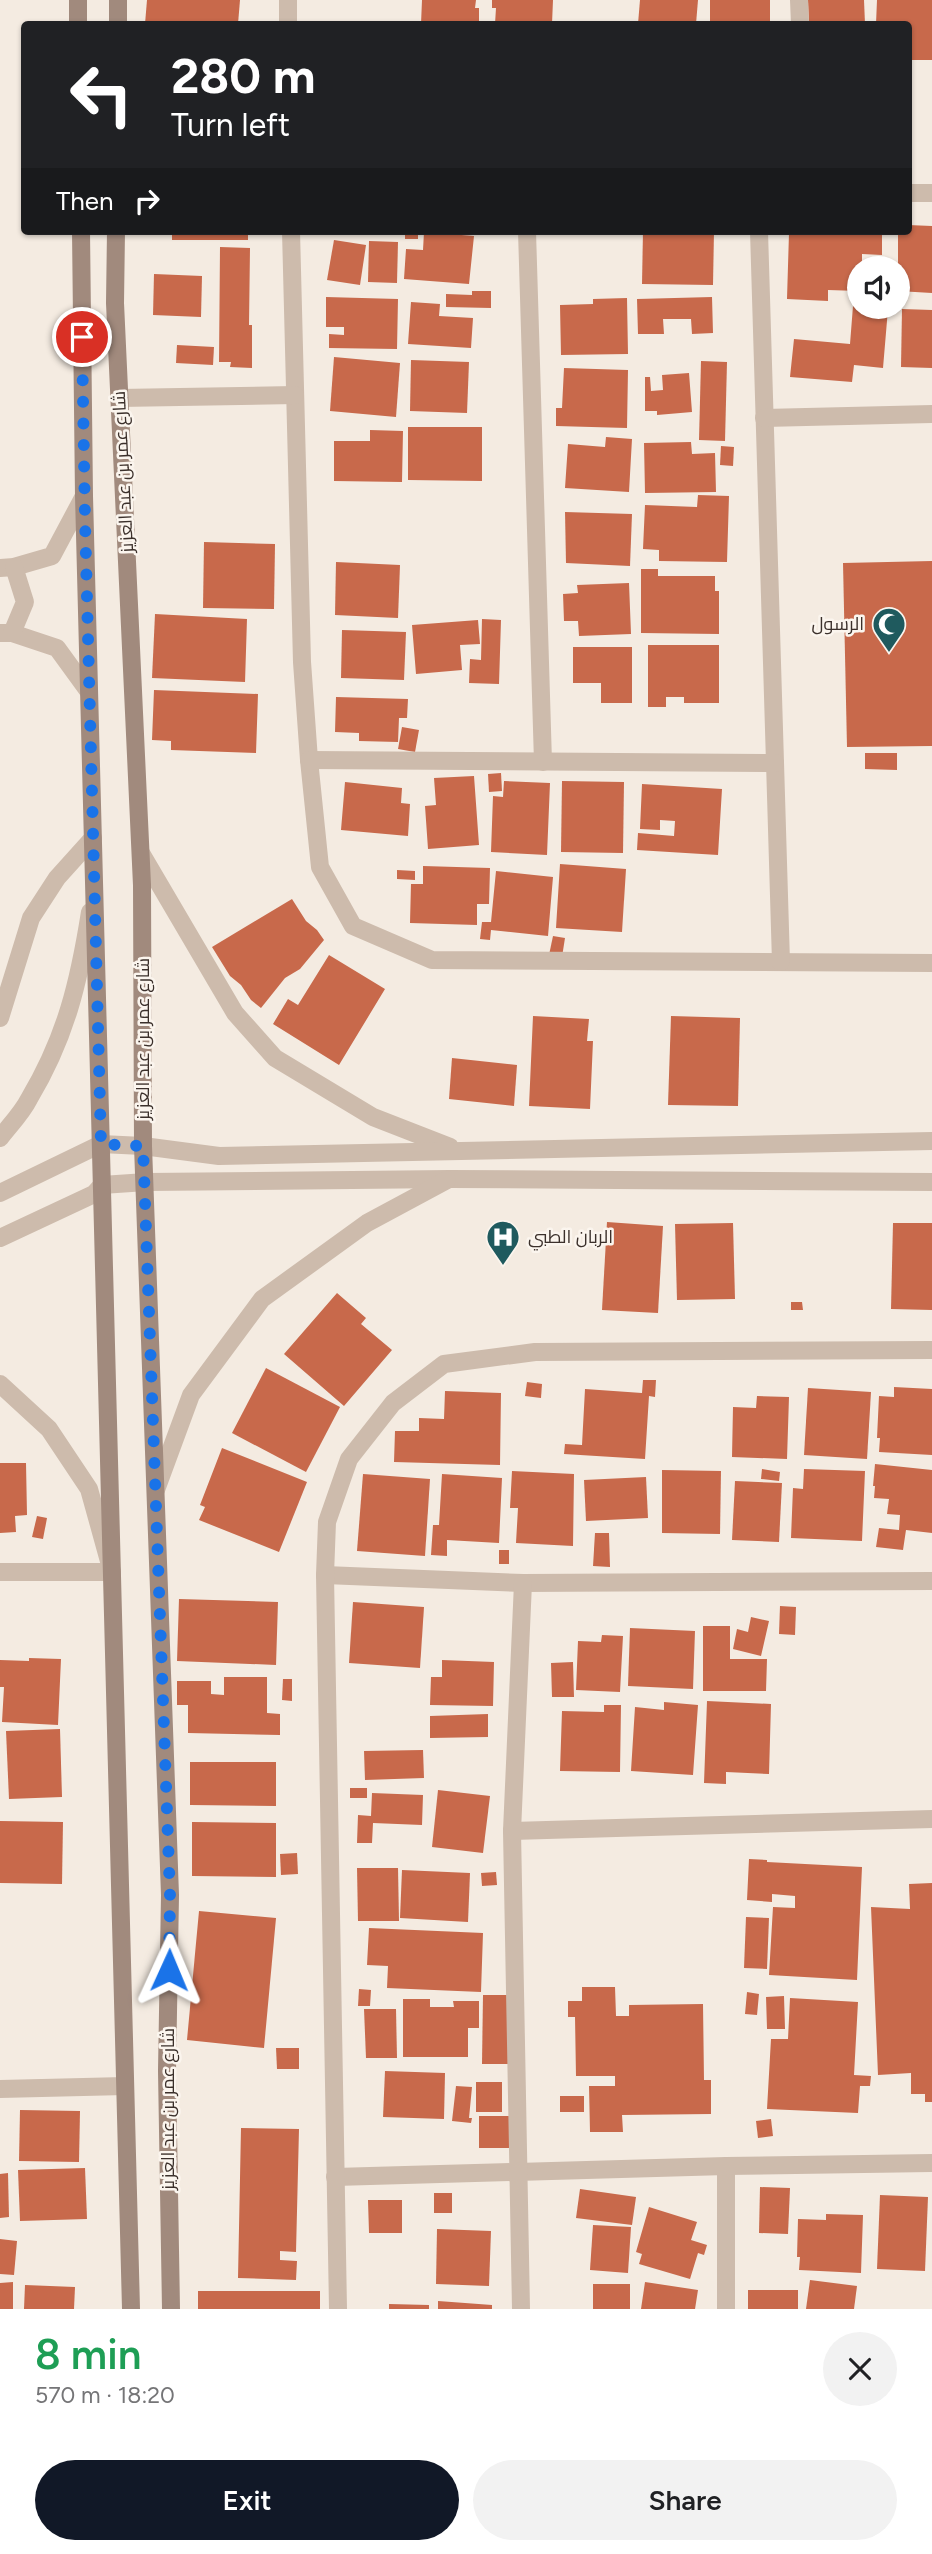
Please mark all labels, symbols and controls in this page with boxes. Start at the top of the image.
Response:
text: 280 m [171,46,316,105]
icon: left [56,49,147,140]
text: Turn left [171,106,290,144]
icon: right [128,182,166,220]
text: Then [56,185,114,217]
map controls [847,256,910,319]
button: sound [847,256,910,319]
pin [52,307,112,367]
icon: arrive [63,318,101,356]
street label: شارع عمر بن عبد العزيز [108,390,139,555]
mosque icon: الرسول [870,605,908,654]
place label: الرسول [812,613,864,635]
street label: شارع عمر بن عبد العزيز [132,958,155,1121]
hospital icon: الربان الطبي [484,1218,522,1267]
place label: الربان الطبي [528,1226,613,1251]
position arrow [132,1933,206,2007]
street label: شارع عمر بن عبد العزيز [157,2028,180,2191]
text: 8 min [35,2329,141,2380]
button: close [823,2332,897,2406]
text: 570 m · 18:20 [35,2381,175,2409]
button: Exit [35,2460,459,2540]
button: Share [473,2460,897,2540]

